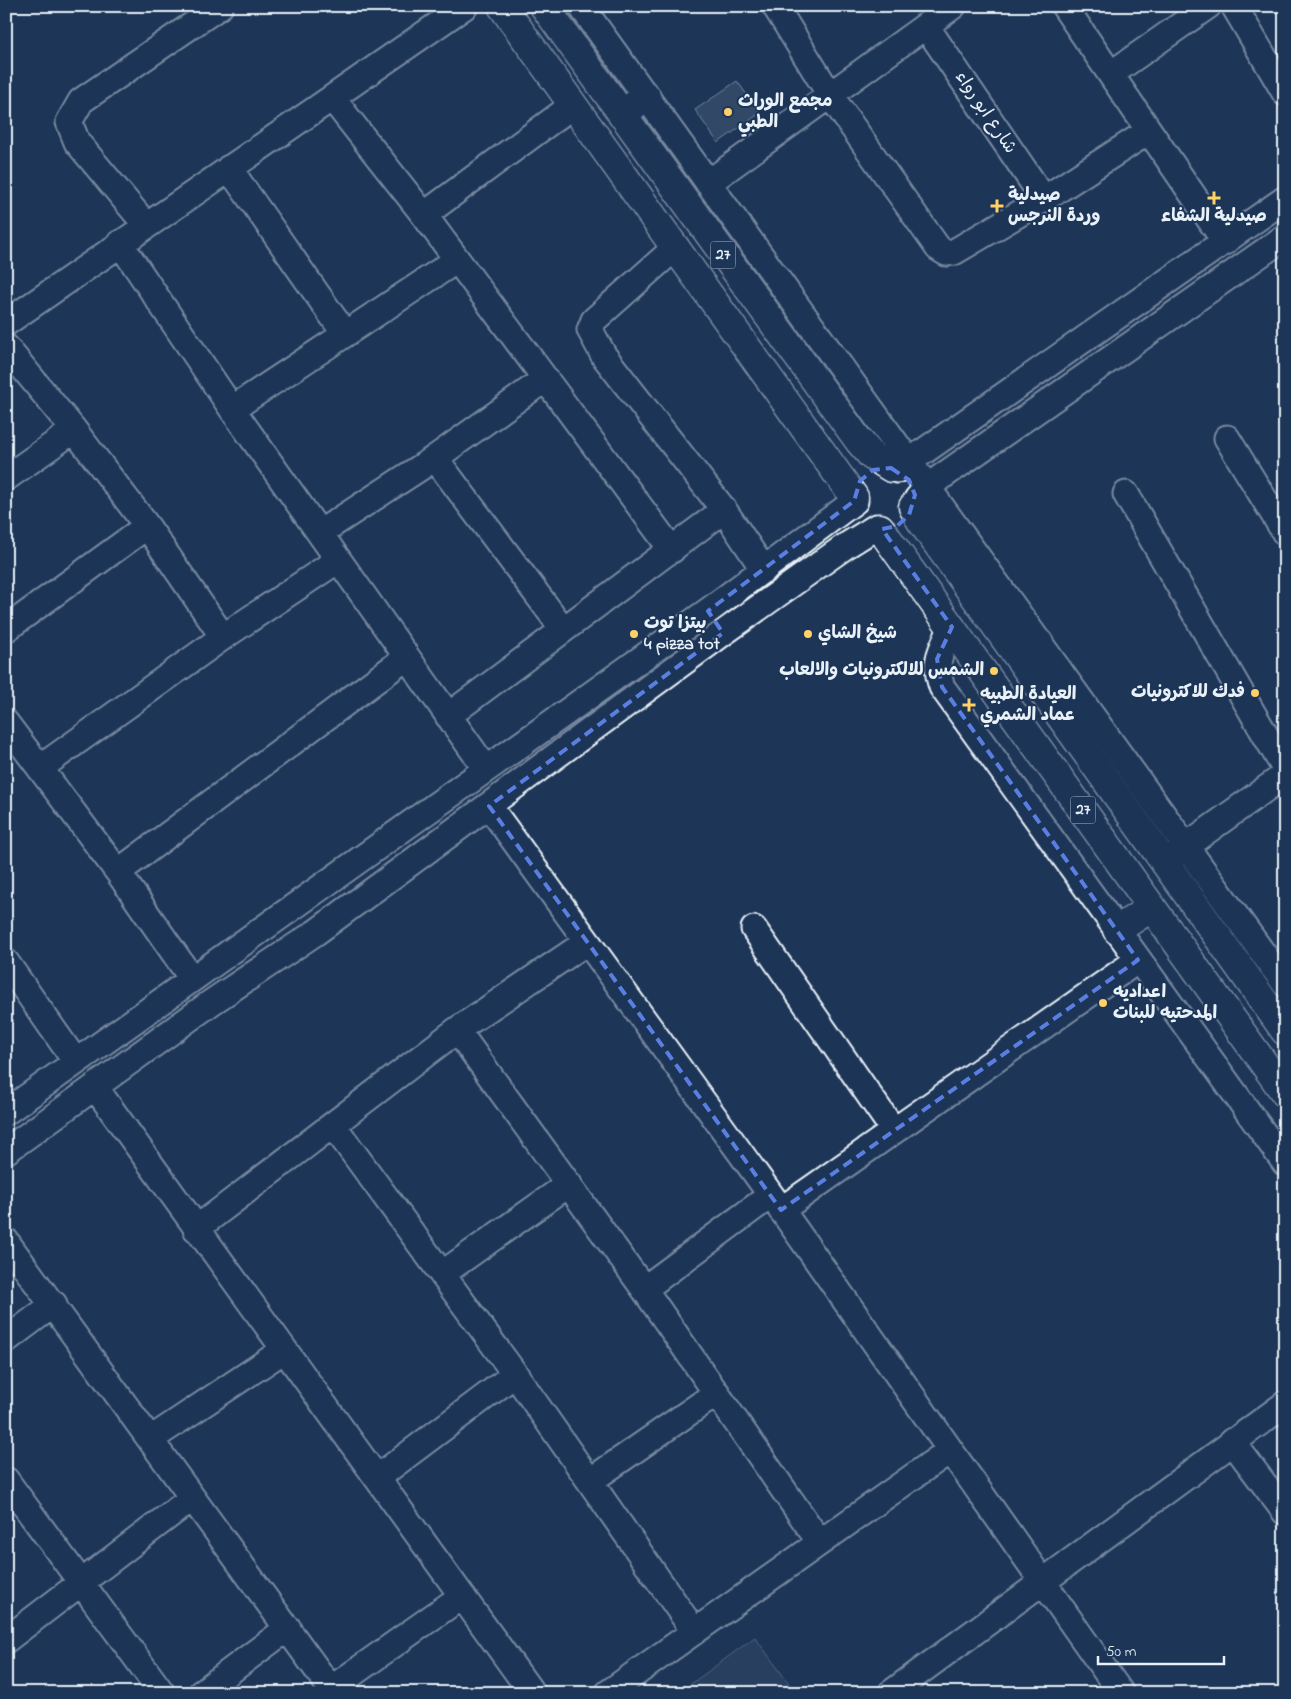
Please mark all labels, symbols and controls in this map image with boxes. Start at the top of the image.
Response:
street label: شارع ابو رواء [948,66,1022,160]
place label: مجمع الوراث الطبي [738,89,833,137]
marker: مجمع الوراث الطبي [722,106,734,118]
place label: صيدلية وردة النرجس [1008,183,1101,230]
marker: صيدلية الشفاء [1208,192,1220,204]
marker: صيدلية وردة النرجس [990,199,1004,213]
place label: صيدلية الشفاء [1161,204,1267,230]
road number: 27 [710,242,736,268]
place label: بيتزا توت 4 pizza tot [644,611,721,658]
place label: شيخ الشاي [818,621,897,647]
marker: بيتزا توت 4 pizza tot [628,628,640,640]
marker: شيخ الشاي [802,628,814,640]
place label: الشمس للالكترونيات والالعاب [779,658,984,684]
marker: الشمس للالكترونيات والالعاب [988,665,1000,677]
place label: فدك للاكترونيات [1131,680,1245,706]
place label: العيادة الطبيه عماد الشمري [980,682,1076,729]
marker: فدك للاكترونيات [1249,687,1261,699]
marker: العيادة الطبيه عماد الشمري [962,698,976,712]
road number: 27 [1070,796,1096,824]
place label: اعداديه المدحتيه للبنات [1113,980,1217,1027]
marker: اعداديه المدحتيه للبنات [1097,997,1109,1009]
scale bar [1098,1634,1225,1666]
text: 50 m [1106,1641,1137,1663]

